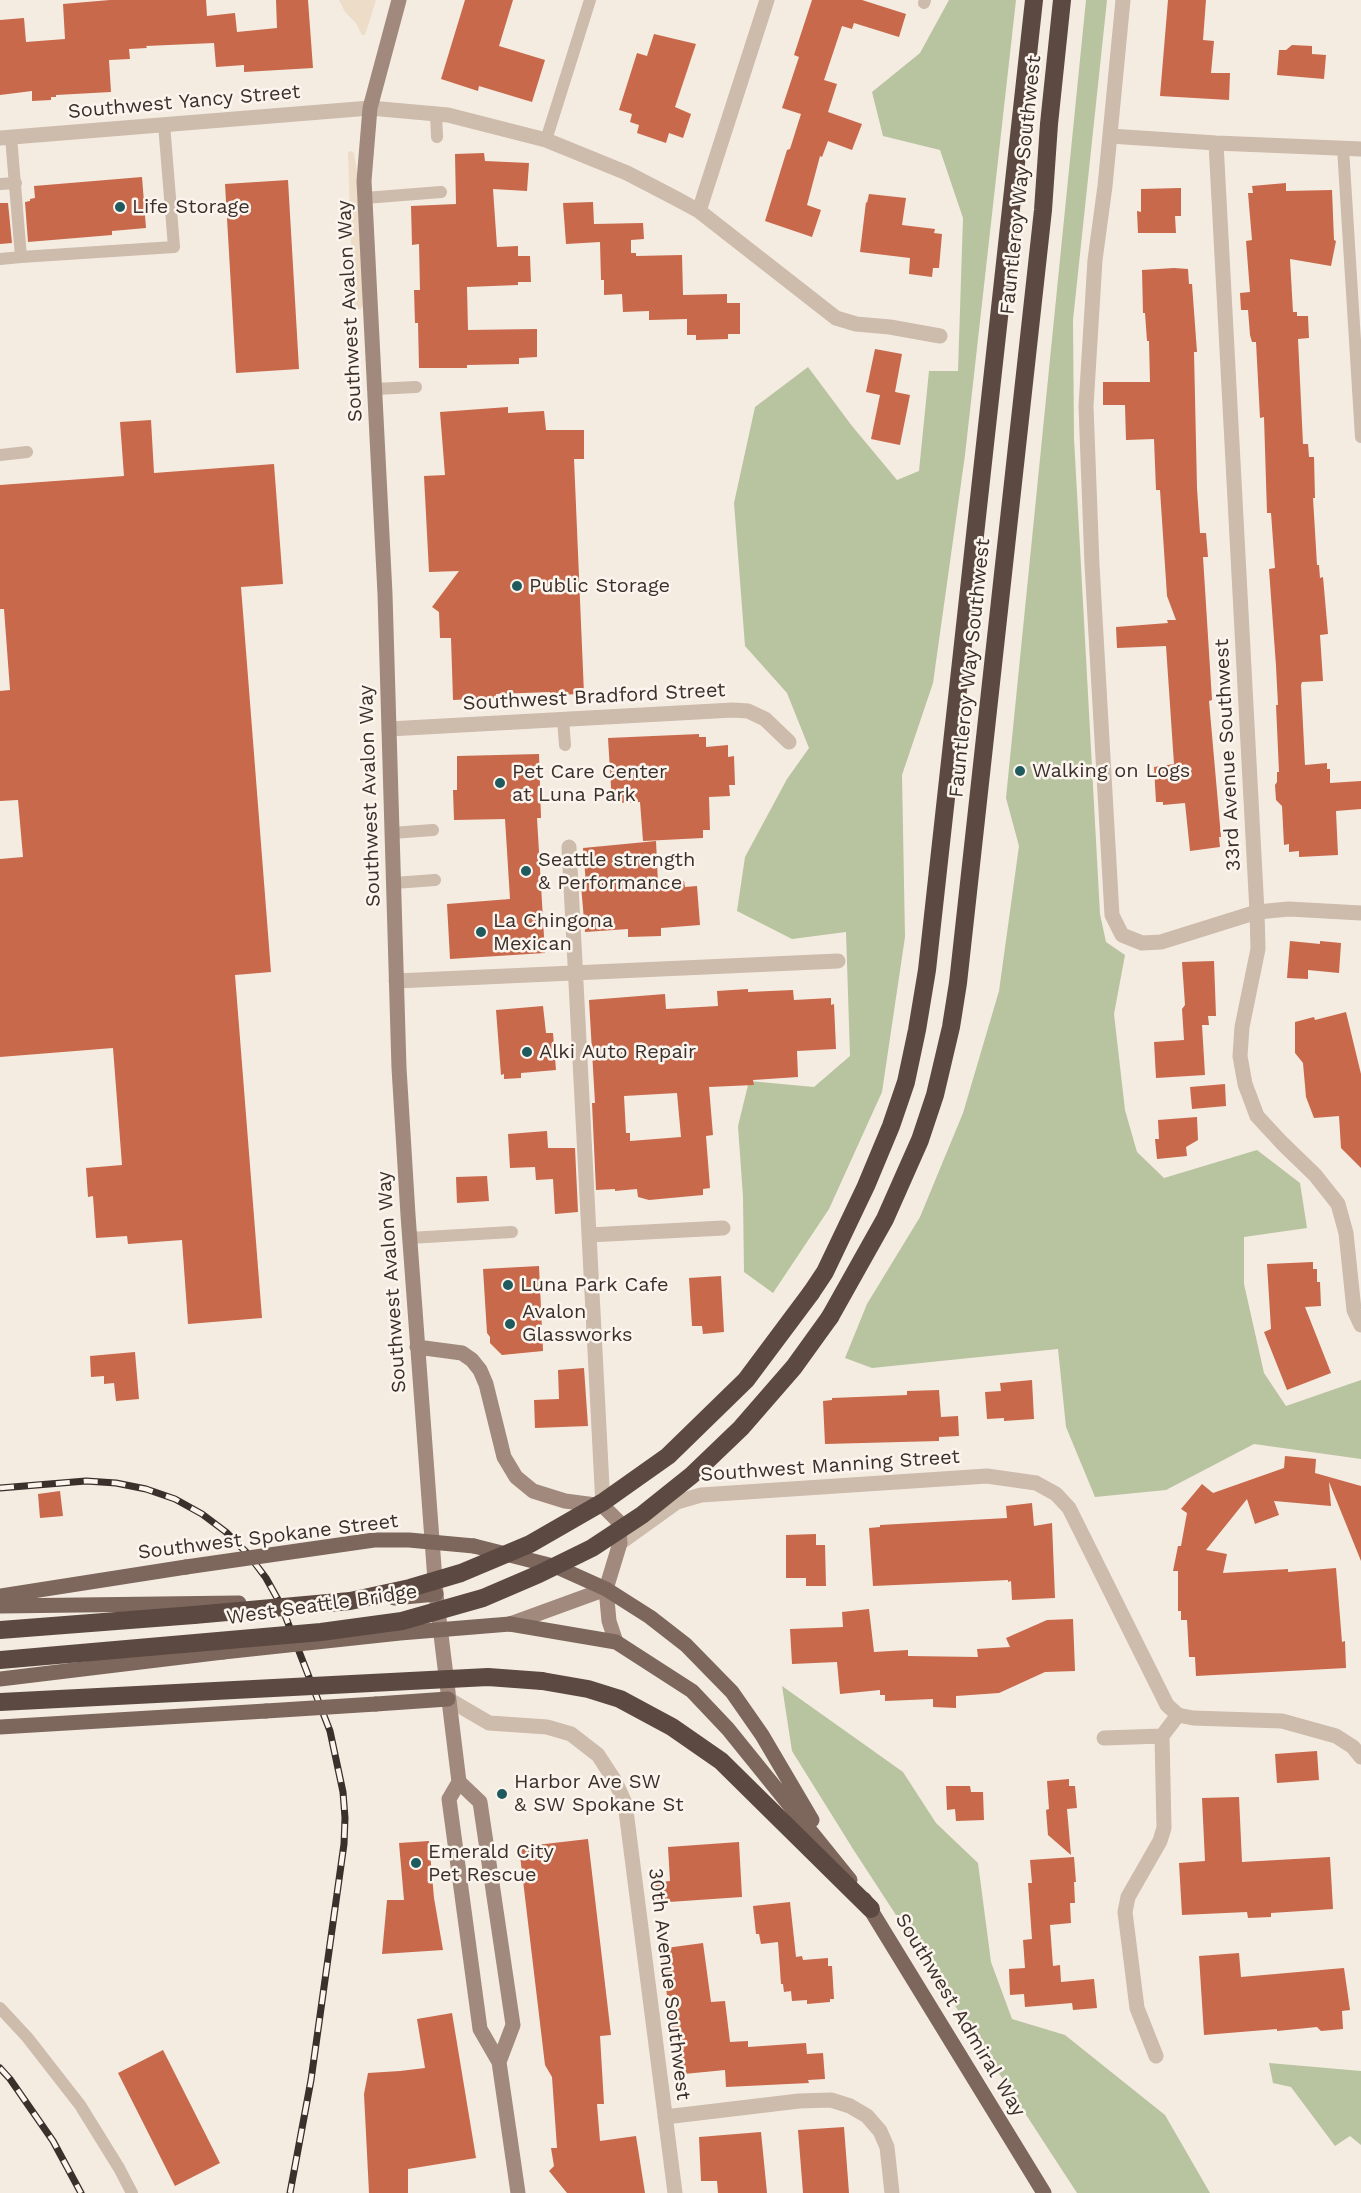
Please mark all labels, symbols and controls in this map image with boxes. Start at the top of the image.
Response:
street label: Fauntleroy Way Southwest [995,54,1047,316]
street label: Southwest Yancy Street [67,80,301,124]
place label: Life Storage [132,195,250,219]
street label: Southwest Avalon Way [332,199,368,423]
marker: Life Storage [113,200,127,214]
street label: Fauntleroy Way Southwest [944,537,996,799]
place label: Public Storage [529,574,670,598]
marker: Public Storage [510,579,524,593]
street label: 33rd Avenue Southwest [1210,638,1246,872]
street label: Southwest Bradford Street [462,678,726,716]
street label: Southwest Avalon Way [354,685,386,907]
place label: Walking on Logs [1032,759,1190,783]
place label: Pet Care Center at Luna Park [512,760,667,807]
marker: Walking on Logs [1013,764,1027,778]
marker: Pet Care Center at Luna Park [493,776,507,790]
place label: Seattle strength & Performance [538,848,695,895]
marker: Seattle strength & Performance [519,864,533,878]
place label: La Chingona Mexican [493,909,613,956]
marker: La Chingona Mexican [474,925,488,939]
place label: Alki Auto Repair [539,1040,696,1064]
marker: Alki Auto Repair [520,1045,534,1059]
street label: Southwest Avalon Way [372,1170,412,1394]
place label: Luna Park Cafe [520,1273,668,1297]
marker: Luna Park Cafe [501,1278,515,1292]
place label: Avalon Glassworks [522,1300,633,1347]
marker: Avalon Glassworks [503,1317,517,1331]
street label: Southwest Manning Street [700,1445,960,1487]
street label: Southwest Spokane Street [136,1509,400,1565]
street label: West Seattle Bridge [225,1580,419,1630]
place label: Harbor Ave SW & SW Spokane St [514,1770,684,1817]
marker: Harbor Ave SW & SW Spokane St [495,1787,509,1801]
place label: Emerald City Pet Rescue [428,1840,554,1887]
marker: Emerald City Pet Rescue [409,1856,423,1870]
street label: 30th Avenue Southwest [643,1866,695,2102]
street label: Southwest Admiral Way [890,1909,1030,2121]

